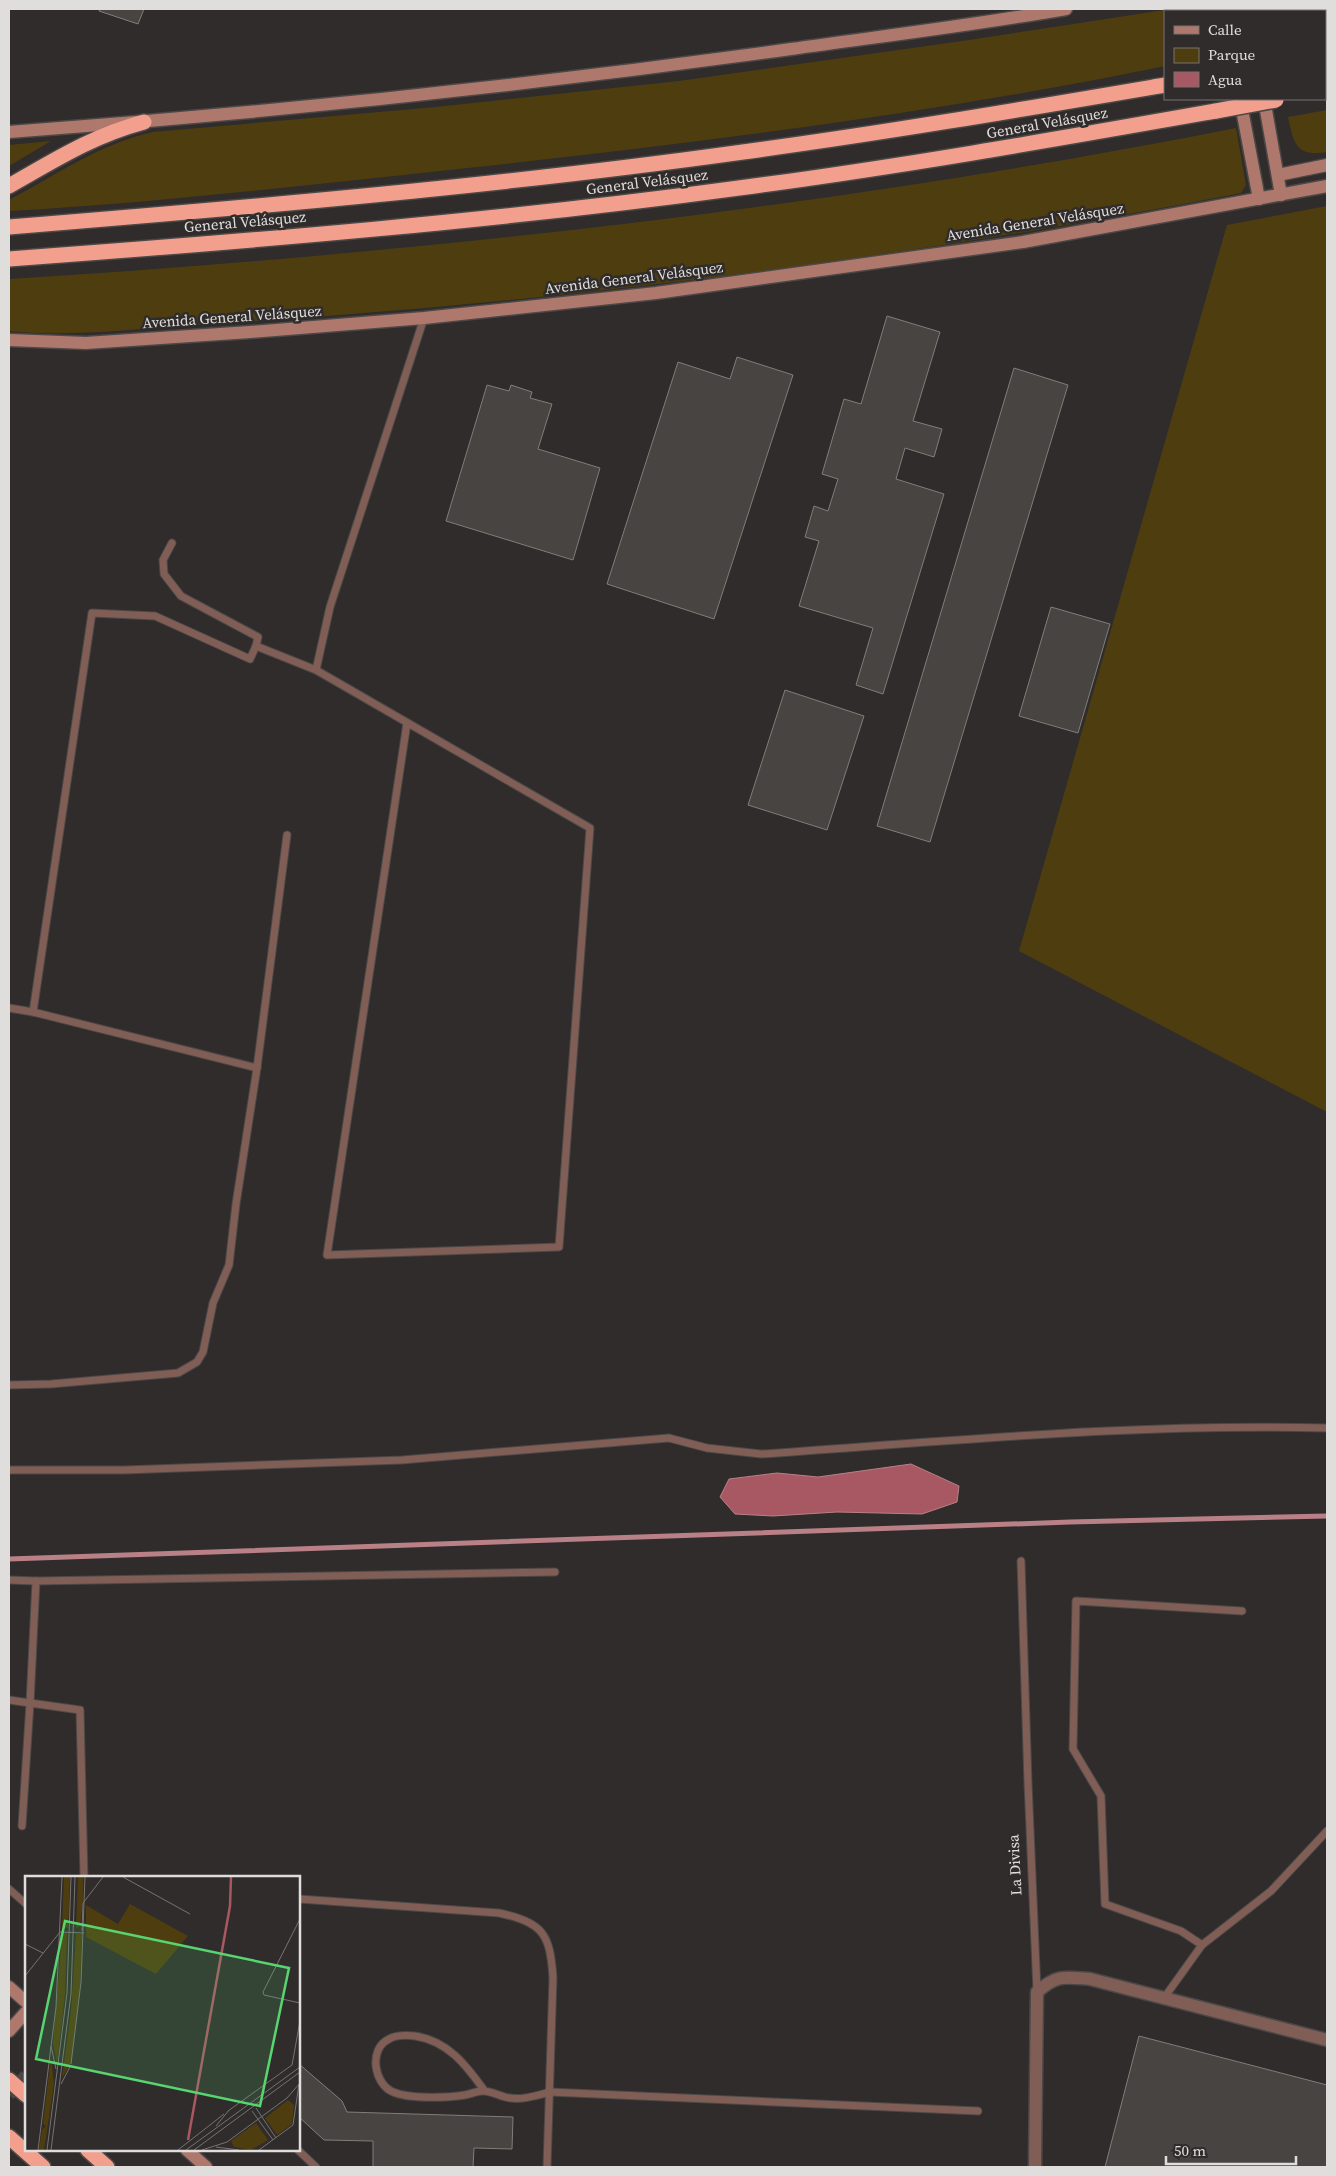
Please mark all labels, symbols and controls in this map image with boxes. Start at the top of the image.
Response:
legend [1164,10,1326,100]
text: Calle [1208,19,1242,40]
text: Parque [1208,44,1256,65]
text: Agua [1208,69,1242,90]
street label: General Velásquez [985,102,1109,143]
street label: General Velásquez [585,164,709,199]
street label: Avenida General Velásquez [945,197,1125,246]
street label: General Velásquez [183,206,307,237]
street label: Avenida General Velásquez [544,256,724,299]
street label: Avenida General Velásquez [142,300,322,333]
street label: La Divisa [1002,1834,1027,1896]
inset map [25,1876,300,2151]
scale bar [1166,2134,1296,2166]
text: 50 m [1174,2140,1206,2161]

